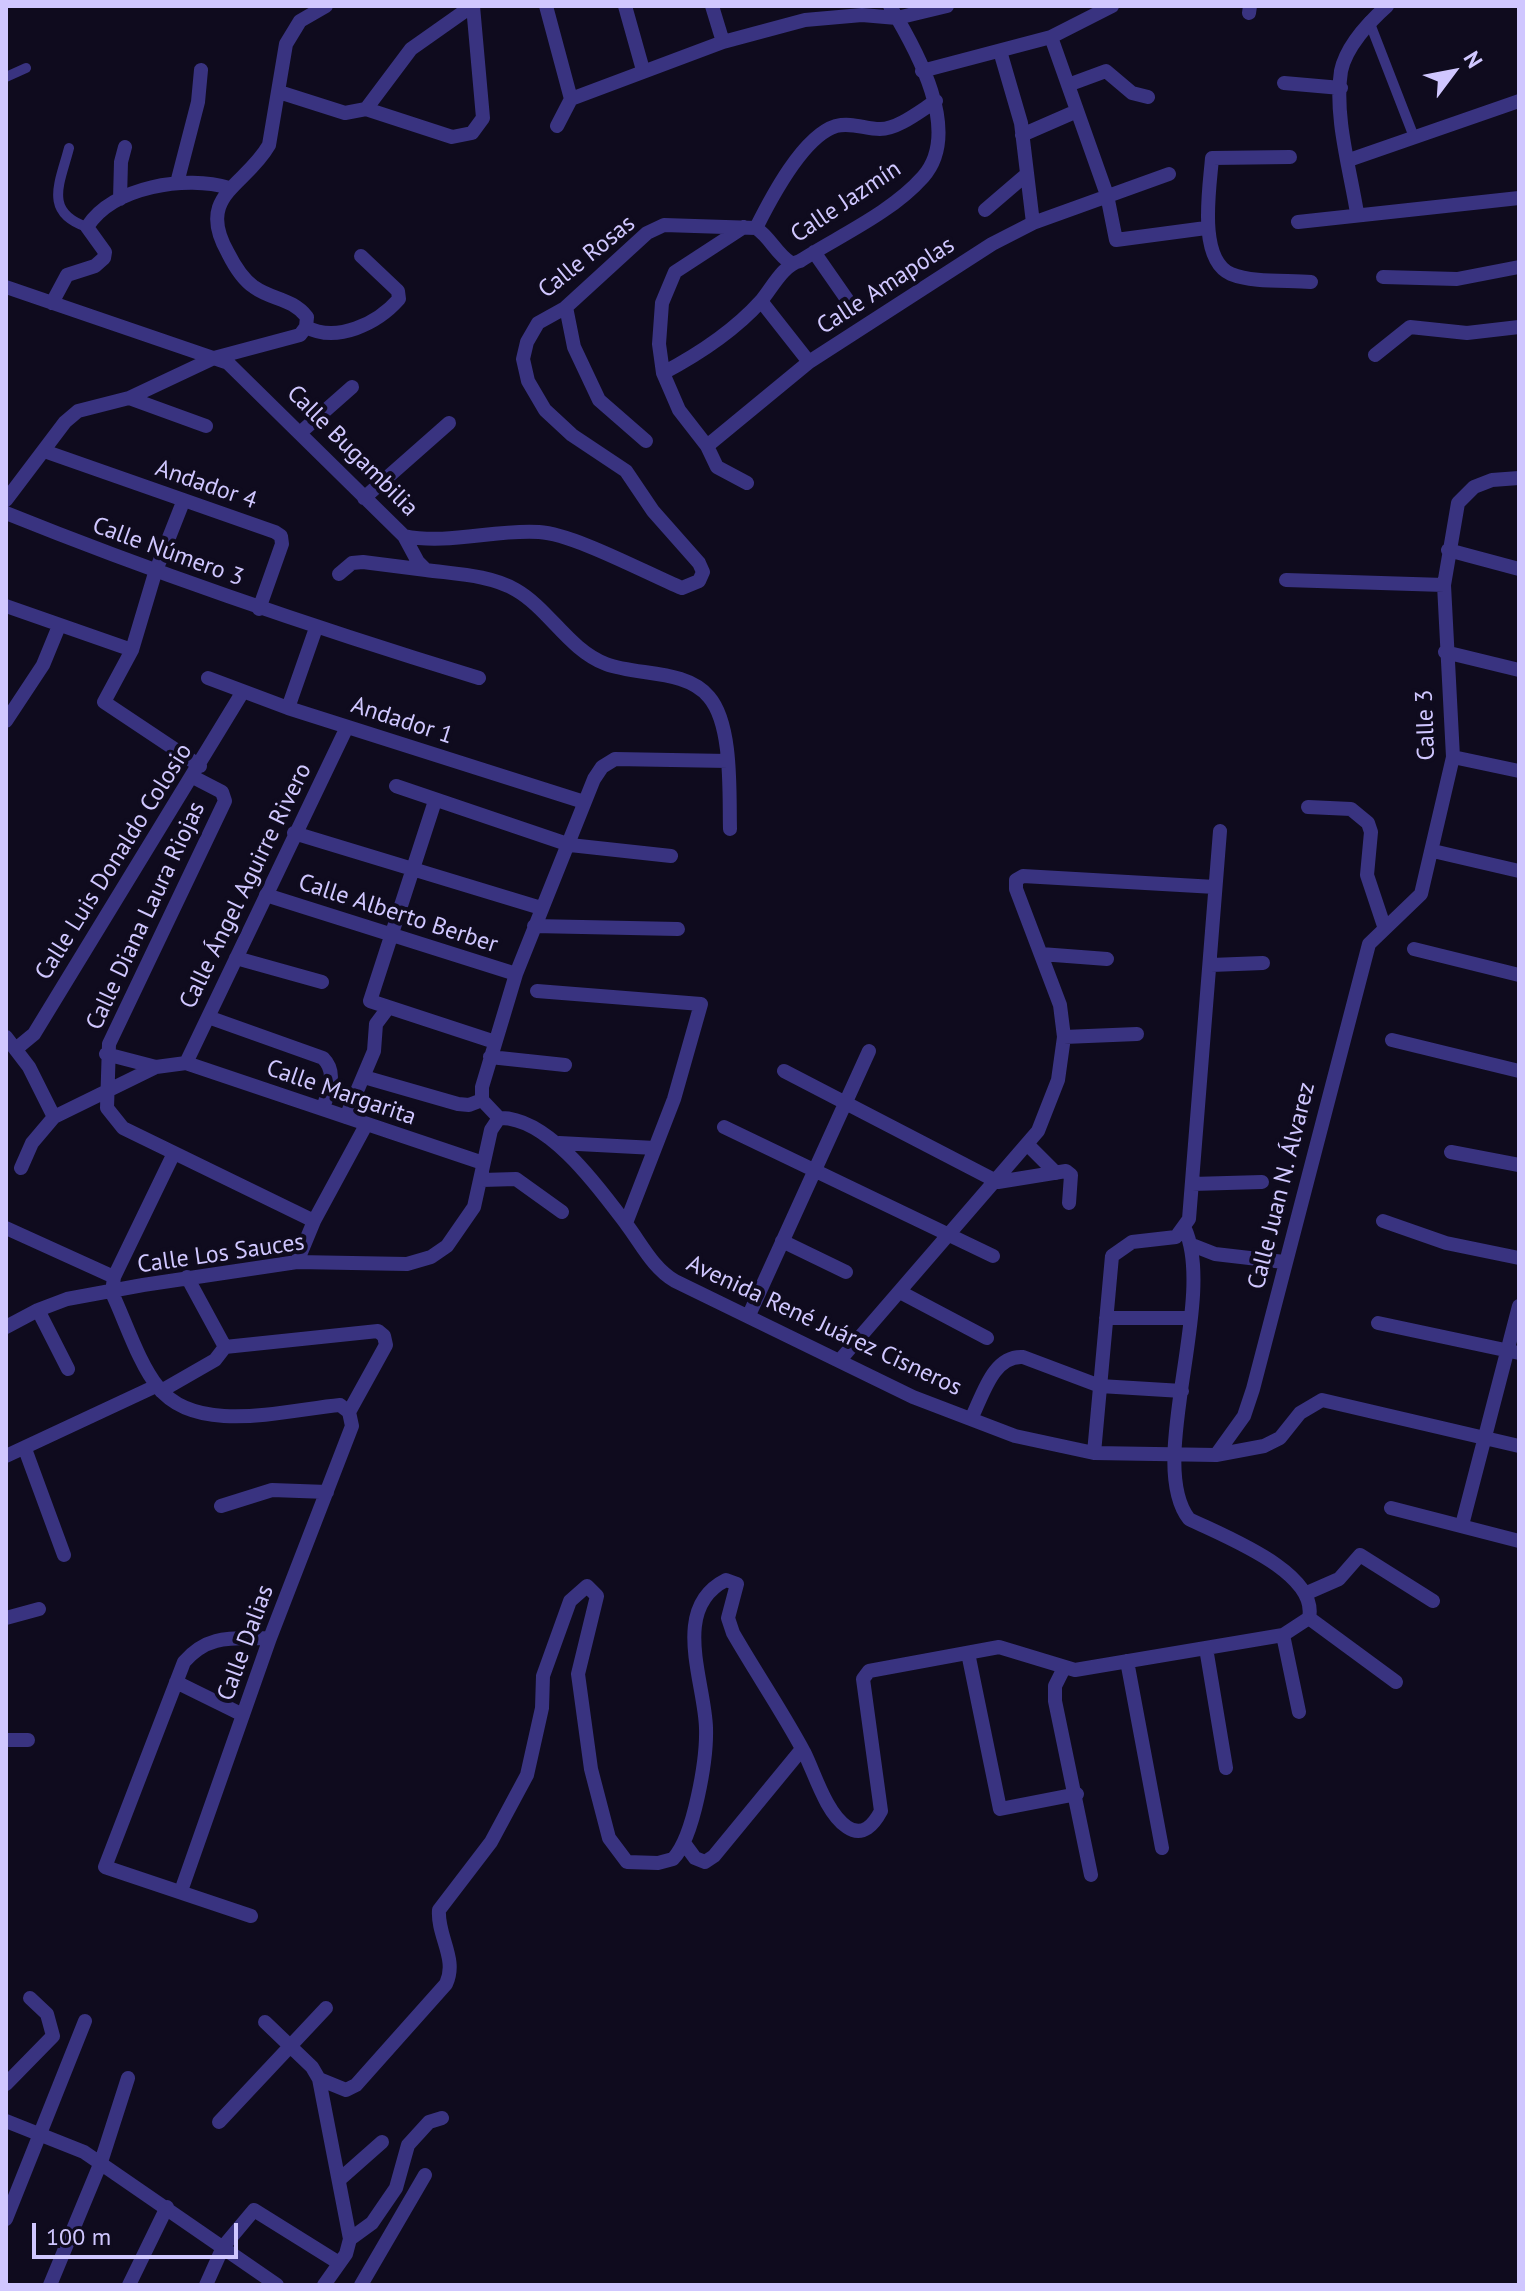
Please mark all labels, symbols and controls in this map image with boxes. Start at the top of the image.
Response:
north arrow [1413,32,1493,112]
text: N [1458,46,1489,73]
street label: Calle Jazmín [786,155,906,249]
street label: Calle Rosas [533,209,641,305]
street label: Calle Amapolas [812,231,960,341]
street label: Calle Bugambilia [280,379,424,523]
street label: Andador 4 [151,454,261,516]
street label: Calle Número 3 [88,511,248,593]
street label: Calle 3 [1410,689,1442,761]
street label: Andador 1 [347,691,457,751]
street label: Calle Luis Donaldo Colosio [29,738,199,986]
street label: Calle Ángel Aguirre Rivero [174,759,318,1013]
street label: Calle Diana Laura Riojas [80,797,212,1035]
street label: Calle Alberto Berber [295,868,501,960]
street label: Calle Margarita [262,1054,420,1132]
street label: Calle Juan N. Álvarez [1242,1080,1322,1292]
street label: Calle Los Sauces [136,1228,306,1280]
street label: Avenida René Juárez Cisneros [682,1250,966,1402]
street label: Calle Dalias [212,1581,280,1705]
scale bar [36,2207,242,2257]
text: 100 m [46,2221,111,2252]

